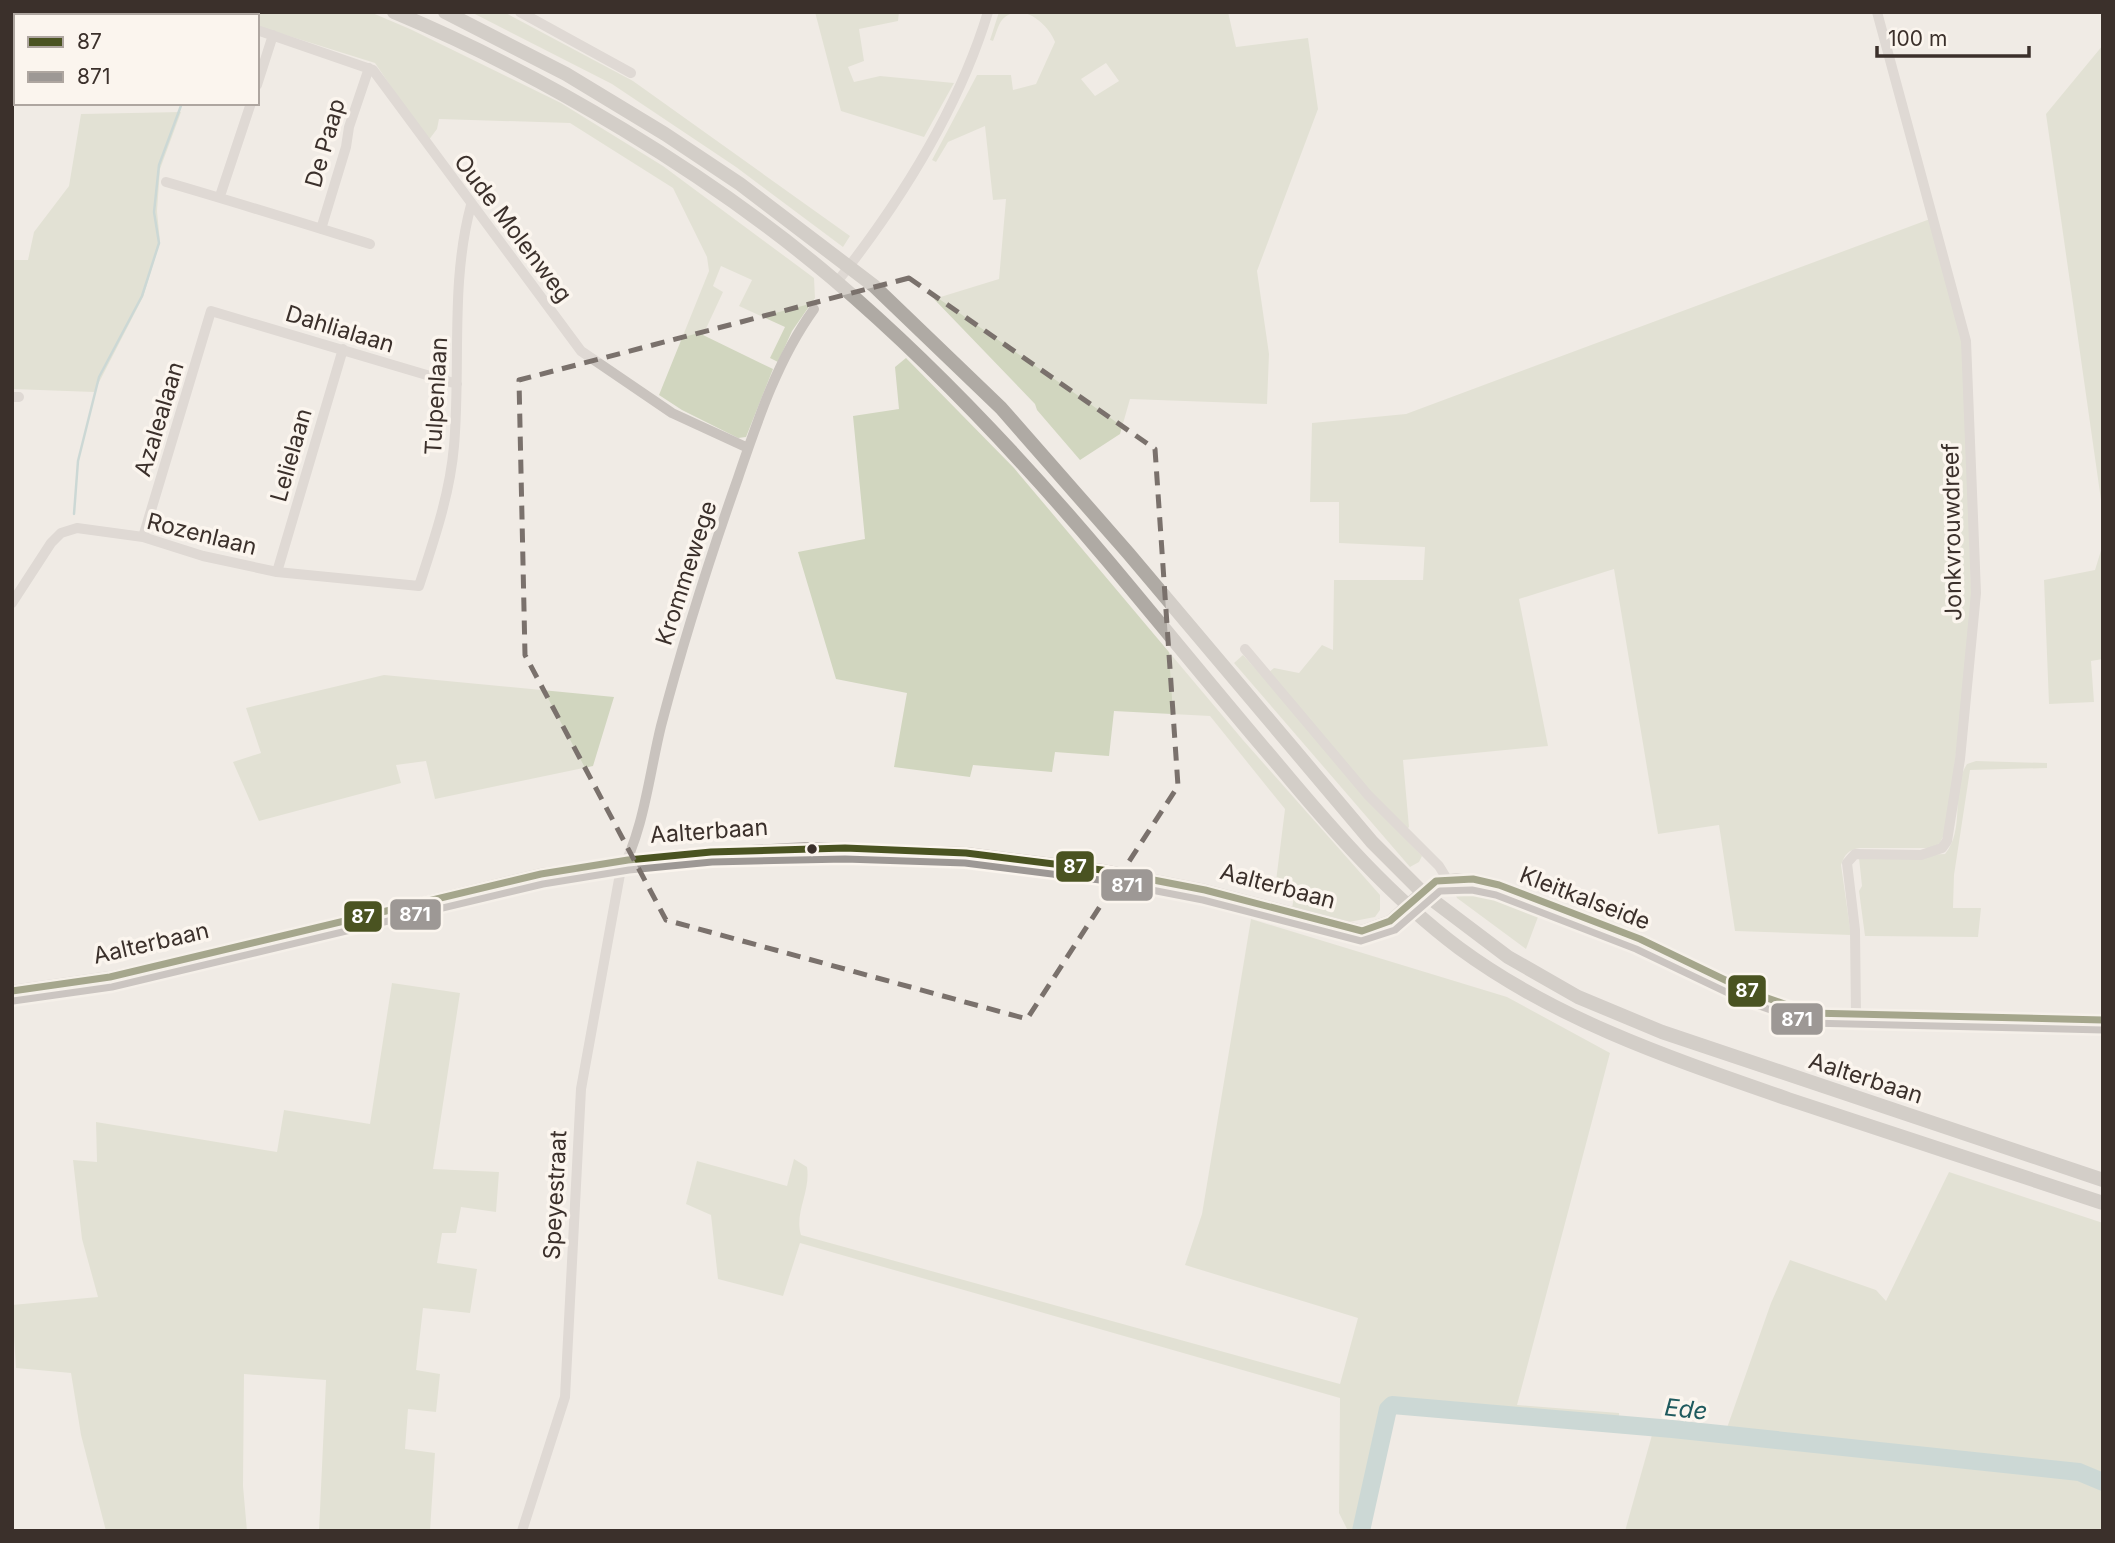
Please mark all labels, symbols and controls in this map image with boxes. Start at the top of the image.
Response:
legend [14,14,259,105]
scale bar [1877,14,2029,58]
text: 100 m [1888,26,1947,51]
text: 87 [77,29,102,54]
text: 871 [77,64,110,89]
street label: De Paap [299,95,351,191]
street label: Oude Molenweg [448,148,578,308]
street label: Dahlialaan [282,299,398,359]
street label: Tulpenlaan [419,336,453,456]
street label: Azalealaan [128,358,190,480]
street label: Lelielaan [264,405,318,505]
street label: Jonkvrouwdreef [1936,442,1968,621]
street label: Krommewege [649,497,723,649]
street label: Rozenlaan [144,507,260,561]
street label: Aalterbaan [649,813,769,849]
unlabelled marker [805,842,819,856]
line badge: 87 [1055,850,1095,883]
text: 87 [1063,855,1087,878]
street label: Aalterbaan [1217,857,1339,915]
street label: Kleitkalseide [1516,860,1654,936]
line badge: 871 [1100,868,1154,902]
text: 871 [1111,874,1143,897]
line badge: 871 [389,898,442,931]
line badge: 87 [343,900,383,933]
text: 871 [399,903,431,926]
text: 87 [351,905,375,928]
street label: Aalterbaan [90,916,212,970]
line badge: 87 [1727,974,1767,1008]
text: 87 [1735,979,1759,1002]
line badge: 871 [1770,1002,1824,1036]
text: 871 [1781,1008,1813,1031]
street label: Aalterbaan [1805,1046,1927,1110]
street label: Speyestraat [538,1129,572,1260]
water label: Ede [1663,1392,1709,1426]

